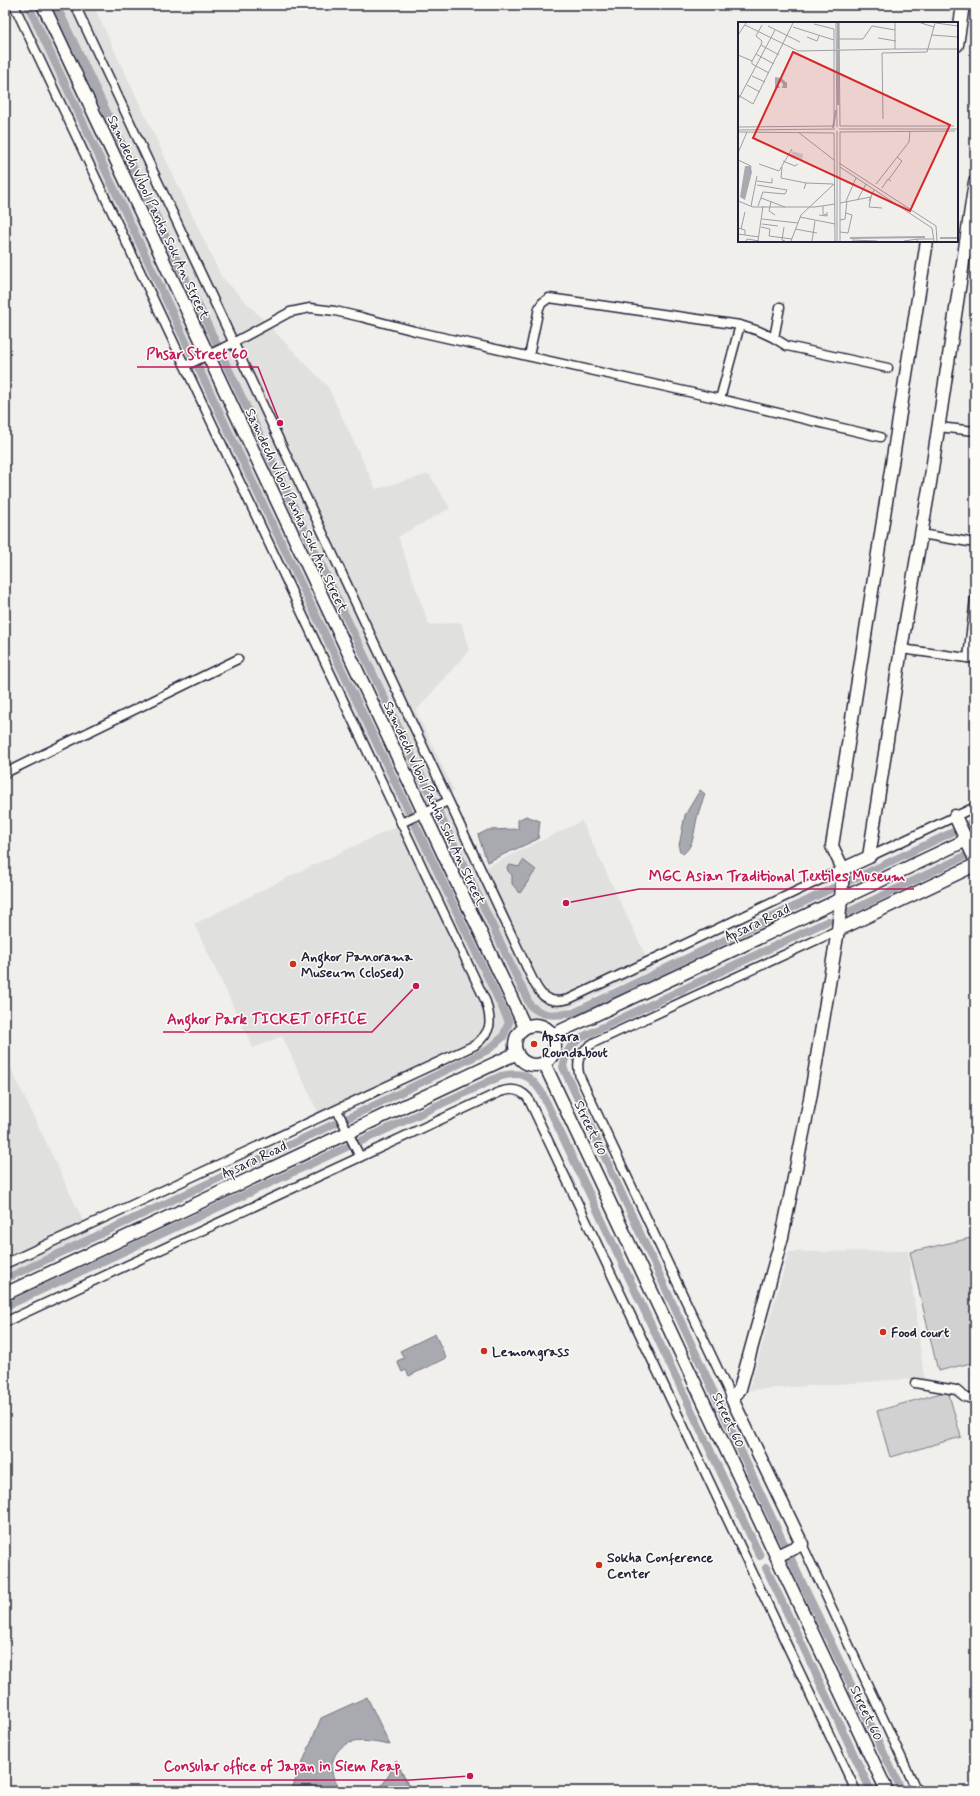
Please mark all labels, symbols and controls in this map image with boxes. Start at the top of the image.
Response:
inset map [738,22,958,242]
street label: Samdech Vibol Panha Sok An Street [103,112,214,323]
callout: Phsar Street 60 [137,340,258,367]
text: Phsar Street 60 [146,345,248,365]
street label: Samdech Vibol Panha Sok An Street [241,405,352,616]
street label: Samdech Vibol Panha Sok An Street [379,698,490,909]
callout: MGC Asian Traditional Textiles Museum [639,862,914,889]
text: MGC Asian Traditional Textiles Museum [649,867,905,887]
street label: Apsara Road [722,900,793,947]
place label: Angkor Panorama Museum (closed) [301,948,413,982]
marker: Angkor Panorama Museum (closed) [288,959,298,969]
callout: Angkor Park TICKET OFFICE [163,1005,372,1032]
text: Angkor Park TICKET OFFICE [167,1010,367,1032]
place label: Apsara Roundabout [542,1028,609,1062]
marker: Apsara Roundabout [529,1039,539,1049]
street label: Street 60 [569,1098,611,1159]
street label: Apsara Road [219,1137,290,1184]
place label: Food court [891,1324,950,1342]
marker: Food court [878,1327,888,1337]
place label: Lemongrass [492,1343,570,1362]
marker: Lemongrass [479,1346,489,1356]
street label: Street 60 [707,1390,749,1451]
place label: Sokha Conference Center [607,1549,713,1583]
marker: Sokha Conference Center [594,1560,604,1570]
street label: Street 60 [845,1683,887,1744]
callout: Consular office of Japan in Siem Reap [153,1753,411,1780]
text: Consular office of Japan in Siem Reap [164,1756,400,1777]

